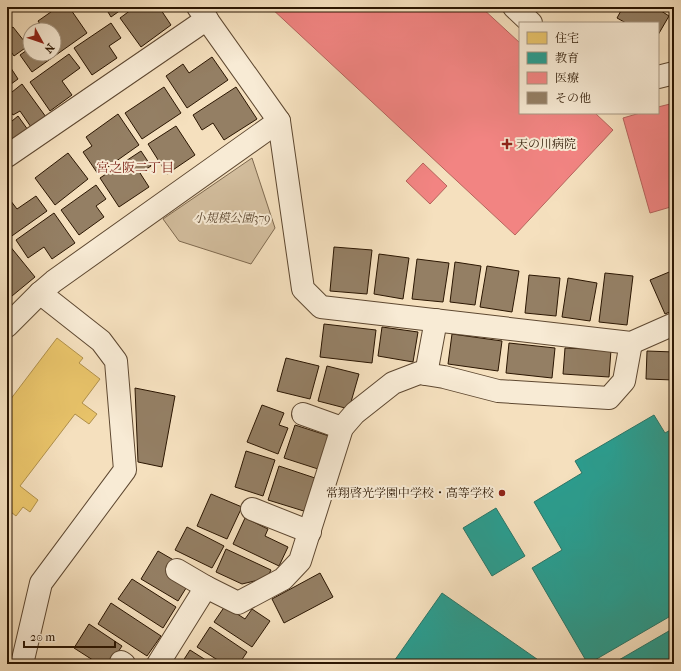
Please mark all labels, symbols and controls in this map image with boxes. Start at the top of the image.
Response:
north arrow [22,22,62,62]
legend [519,22,659,114]
text: 住宅 [555,31,579,45]
text: N [41,41,57,56]
text: 教育 [555,51,579,65]
text: 医療 [555,71,579,85]
text: その他 [555,91,591,105]
place label: 天の川病院 [516,137,576,151]
marker: 天の川病院 [501,138,513,150]
district label: 宮之阪二丁目 [96,160,174,175]
park label: 小規模公園379 [193,211,271,225]
place label: 常翔啓光学園中学校・高等学校 [326,486,494,500]
marker: 常翔啓光学園中学校・高等学校 [497,488,507,498]
scale bar [24,623,115,649]
text: 20 m [30,630,55,644]

